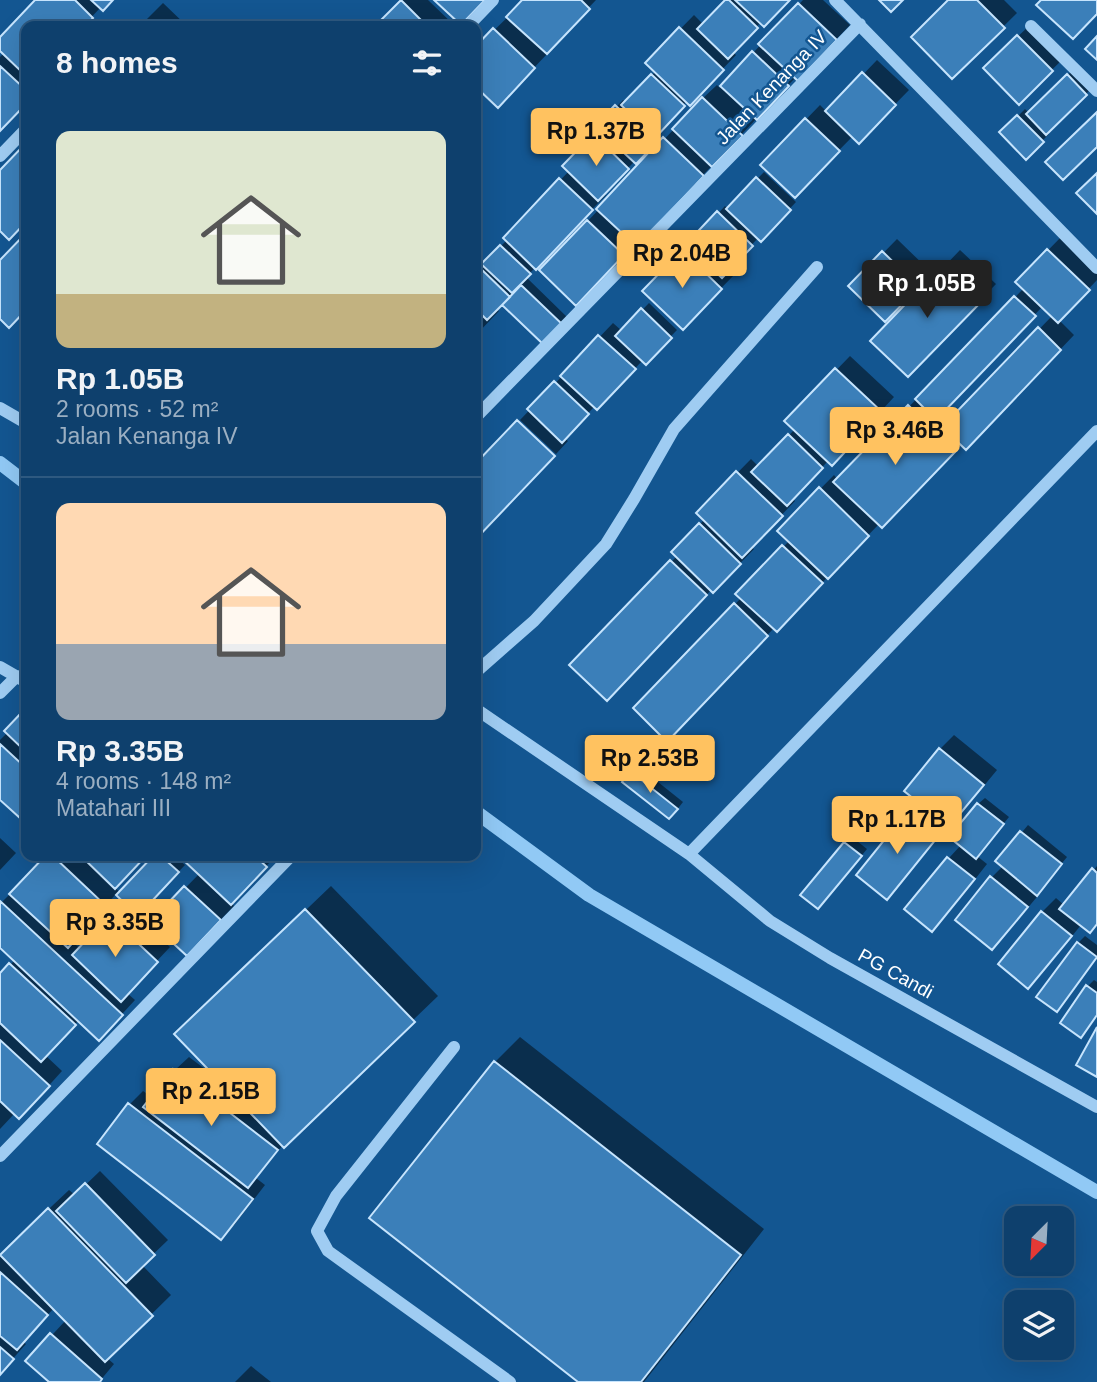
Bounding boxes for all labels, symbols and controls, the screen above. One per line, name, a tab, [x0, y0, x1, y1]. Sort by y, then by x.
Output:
street label: Jalan Kenanga IV	[712, 26, 831, 149]
icon: filters	[408, 44, 446, 82]
text: 8 homes	[56, 46, 178, 79]
pin: Rp 1.37B	[524, 108, 668, 168]
text: Rp 1.37B	[547, 118, 645, 144]
icon: home	[188, 177, 314, 303]
pin: Rp 2.04B	[610, 230, 754, 290]
text: Rp 2.04B	[633, 240, 731, 266]
pin: Rp 1.05B	[855, 260, 999, 320]
text: Rp 1.05B	[878, 270, 976, 296]
text: Rp 1.05B	[56, 362, 184, 395]
text: 2 rooms · 52 m²	[56, 396, 218, 422]
pin: Rp 3.46B	[823, 407, 967, 467]
text: Rp 3.46B	[846, 417, 944, 443]
text: Jalan Kenanga IV	[56, 423, 238, 449]
icon: home	[188, 549, 314, 675]
text: Rp 3.35B	[56, 734, 184, 767]
pin: Rp 2.53B	[578, 736, 722, 795]
text: Rp 2.53B	[601, 745, 699, 771]
text: 4 rooms · 148 m²	[56, 768, 231, 794]
text: Matahari III	[56, 795, 171, 821]
pin: Rp 1.17B	[825, 796, 969, 856]
text: Rp 1.17B	[848, 806, 946, 832]
pin: Rp 3.35B	[43, 900, 187, 959]
text: Rp 3.35B	[66, 909, 164, 935]
street label: PG Candi	[855, 944, 937, 1003]
pin: Rp 2.15B	[139, 1068, 283, 1128]
text: Rp 2.15B	[162, 1078, 260, 1104]
north arrow	[1004, 1206, 1074, 1276]
map controls	[1004, 1206, 1074, 1360]
button: layers	[1004, 1290, 1074, 1360]

